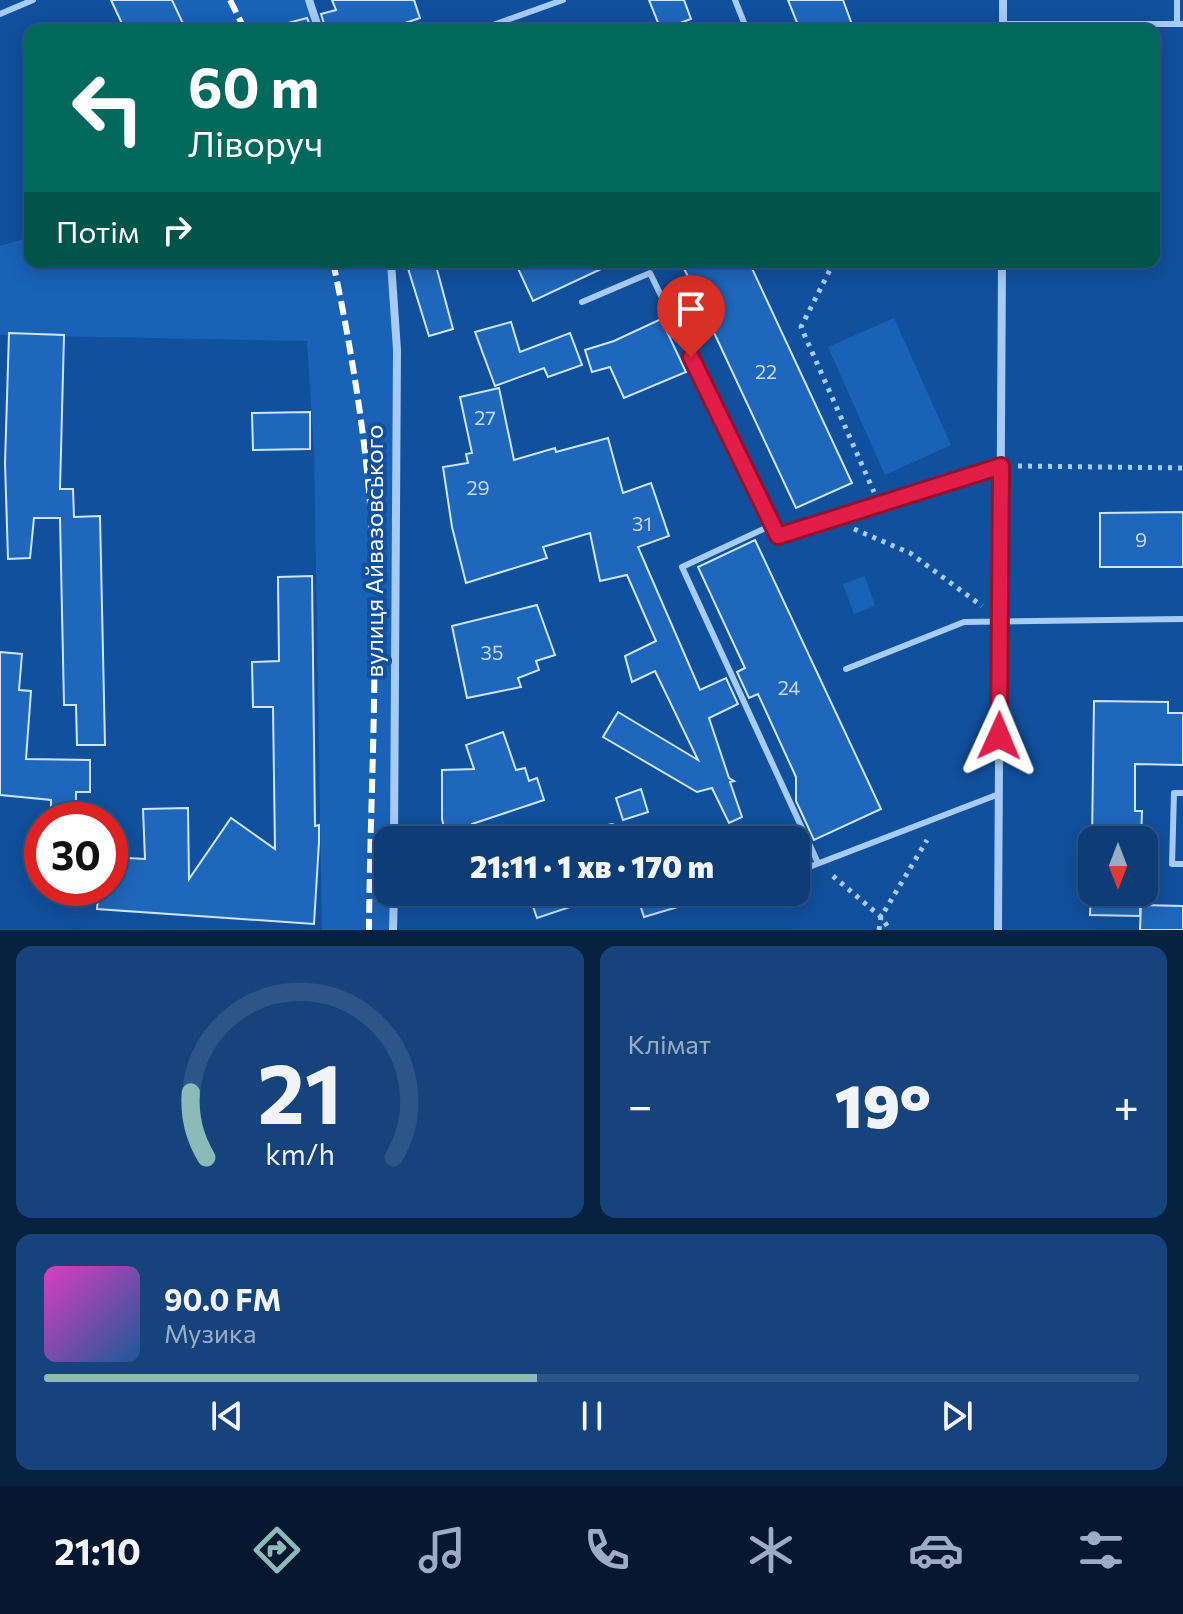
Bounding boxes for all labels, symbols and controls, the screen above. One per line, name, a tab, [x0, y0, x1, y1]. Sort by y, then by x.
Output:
text: 60 m	[188, 51, 319, 120]
icon: left	[56, 56, 160, 160]
text: Ліворуч	[188, 120, 323, 164]
icon: right	[155, 208, 199, 252]
text: Потім	[56, 212, 139, 249]
pin	[657, 275, 725, 357]
icon: arrive	[669, 287, 713, 331]
house number: 22	[755, 359, 777, 383]
house number: 27	[474, 405, 496, 429]
street label: вулиця Айвазовського	[359, 425, 388, 677]
house number: 29	[466, 475, 490, 499]
house number: 31	[632, 511, 652, 535]
house number: 9	[1135, 527, 1147, 551]
house number: 35	[481, 640, 503, 664]
house number: 24	[778, 675, 800, 699]
position arrow	[957, 694, 1041, 778]
speed limit sign: 30	[24, 802, 128, 906]
north arrow	[1078, 826, 1158, 906]
map controls	[1078, 826, 1158, 906]
text: 21:11 · 1 хв · 170 m	[470, 847, 714, 884]
text: Клімат	[628, 1028, 711, 1059]
text: 21	[257, 1039, 342, 1141]
text: 19°	[835, 1067, 931, 1140]
text: −	[628, 1077, 653, 1131]
text: +	[1113, 1077, 1139, 1131]
text: km/h	[265, 1136, 335, 1171]
text: 90.0 FM	[164, 1280, 281, 1317]
text: Музика	[164, 1317, 256, 1348]
icon: previous	[205, 1394, 249, 1438]
icon: pause	[570, 1394, 614, 1438]
icon: next	[935, 1394, 979, 1438]
icon: directions	[249, 1522, 305, 1578]
icon: music	[414, 1522, 470, 1578]
icon: phone	[579, 1522, 635, 1578]
icon: climate	[743, 1522, 799, 1578]
icon: car	[908, 1522, 964, 1578]
icon: filters	[1073, 1522, 1129, 1578]
text: 21:10	[54, 1528, 141, 1572]

